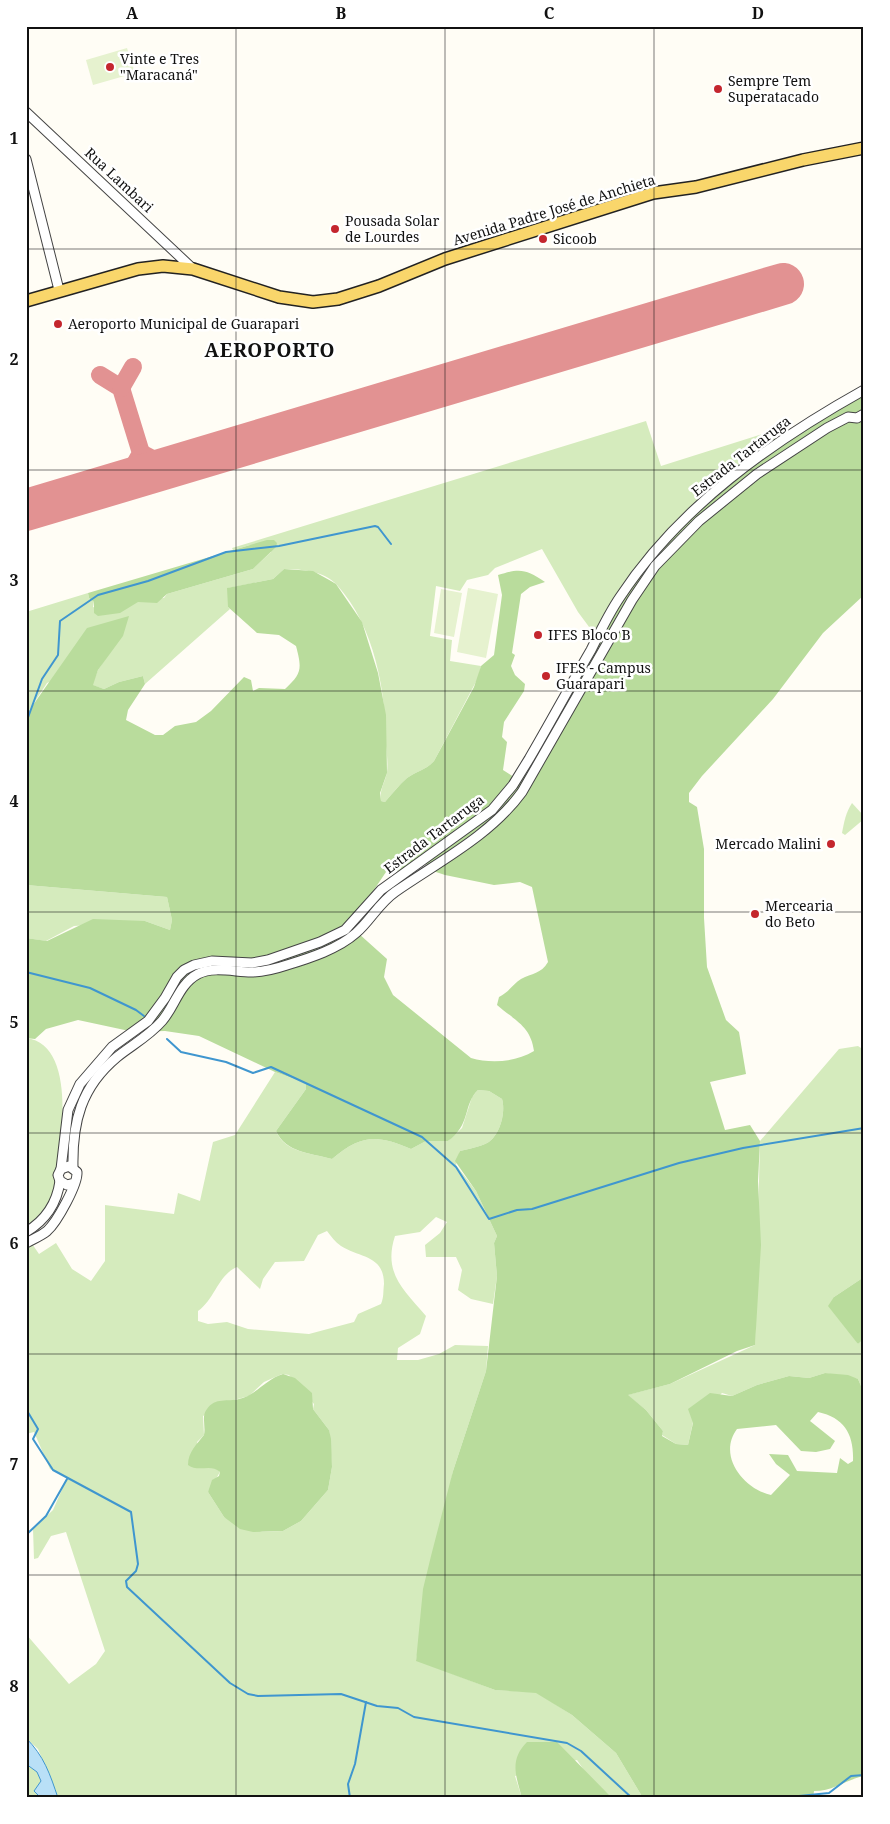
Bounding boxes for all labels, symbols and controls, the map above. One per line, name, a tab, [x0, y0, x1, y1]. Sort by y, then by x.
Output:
text: A	[126, 2, 139, 24]
text: B	[336, 2, 347, 24]
text: C	[544, 2, 555, 24]
text: D	[752, 2, 764, 24]
place label: Vinte e Tres "Maracaná"	[120, 49, 199, 84]
marker: Vinte e Tres "Maracaná"	[104, 61, 116, 73]
place label: Sempre Tem Superatacado	[728, 71, 819, 106]
marker: Sempre Tem Superatacado	[712, 83, 724, 95]
text: 1	[9, 127, 19, 149]
street label: Rua Lambari	[81, 143, 158, 217]
street label: Avenida Padre José de Anchieta	[450, 170, 657, 249]
place label: Pousada Solar de Lourdes	[345, 211, 440, 246]
marker: Pousada Solar de Lourdes	[329, 223, 341, 235]
place label: Sicoob	[553, 229, 597, 248]
marker: Sicoob	[537, 233, 549, 245]
place label: Aeroporto Municipal de Guarapari	[68, 314, 300, 333]
marker: Aeroporto Municipal de Guarapari	[52, 318, 64, 330]
district label: AEROPORTO	[204, 337, 336, 363]
text: 2	[9, 348, 19, 370]
street label: Estrada Tartaruga	[687, 411, 794, 500]
text: 3	[9, 569, 19, 591]
place label: IFES Bloco B	[548, 625, 631, 644]
marker: IFES Bloco B	[532, 629, 544, 641]
place label: IFES - Campus Guarapari	[556, 658, 651, 693]
marker: IFES - Campus Guarapari	[540, 670, 552, 682]
text: 4	[9, 790, 19, 812]
street label: Estrada Tartaruga	[380, 790, 488, 877]
place label: Mercado Malini	[715, 834, 822, 853]
marker: Mercado Malini	[825, 838, 837, 850]
place label: Mercearia do Beto	[765, 896, 834, 931]
marker: Mercearia do Beto	[749, 908, 761, 920]
text: 5	[9, 1011, 19, 1033]
text: 6	[9, 1232, 19, 1254]
text: 7	[9, 1453, 19, 1475]
text: 8	[9, 1675, 19, 1697]

